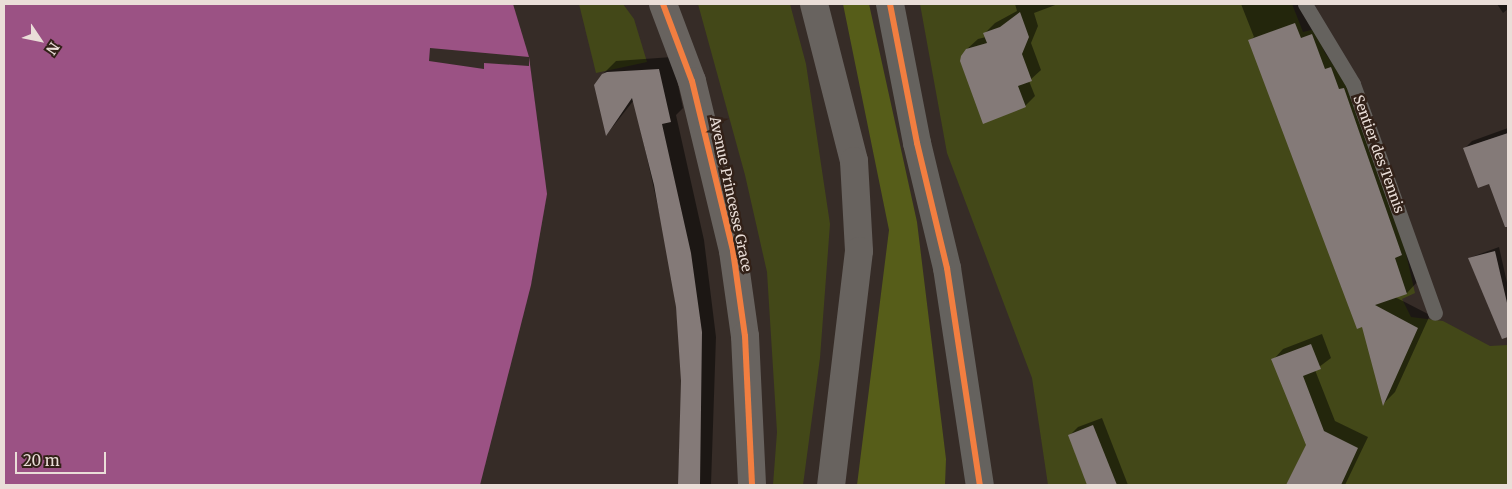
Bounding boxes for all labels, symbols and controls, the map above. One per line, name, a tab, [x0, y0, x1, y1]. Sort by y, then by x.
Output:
north arrow	[15, 15, 65, 65]
text: N	[42, 39, 63, 58]
street label: Sentier des Tennis	[1350, 93, 1408, 215]
street label: Avenue Princesse Grace	[706, 115, 756, 273]
scale bar	[18, 442, 109, 474]
text: 20 m	[23, 451, 60, 470]

